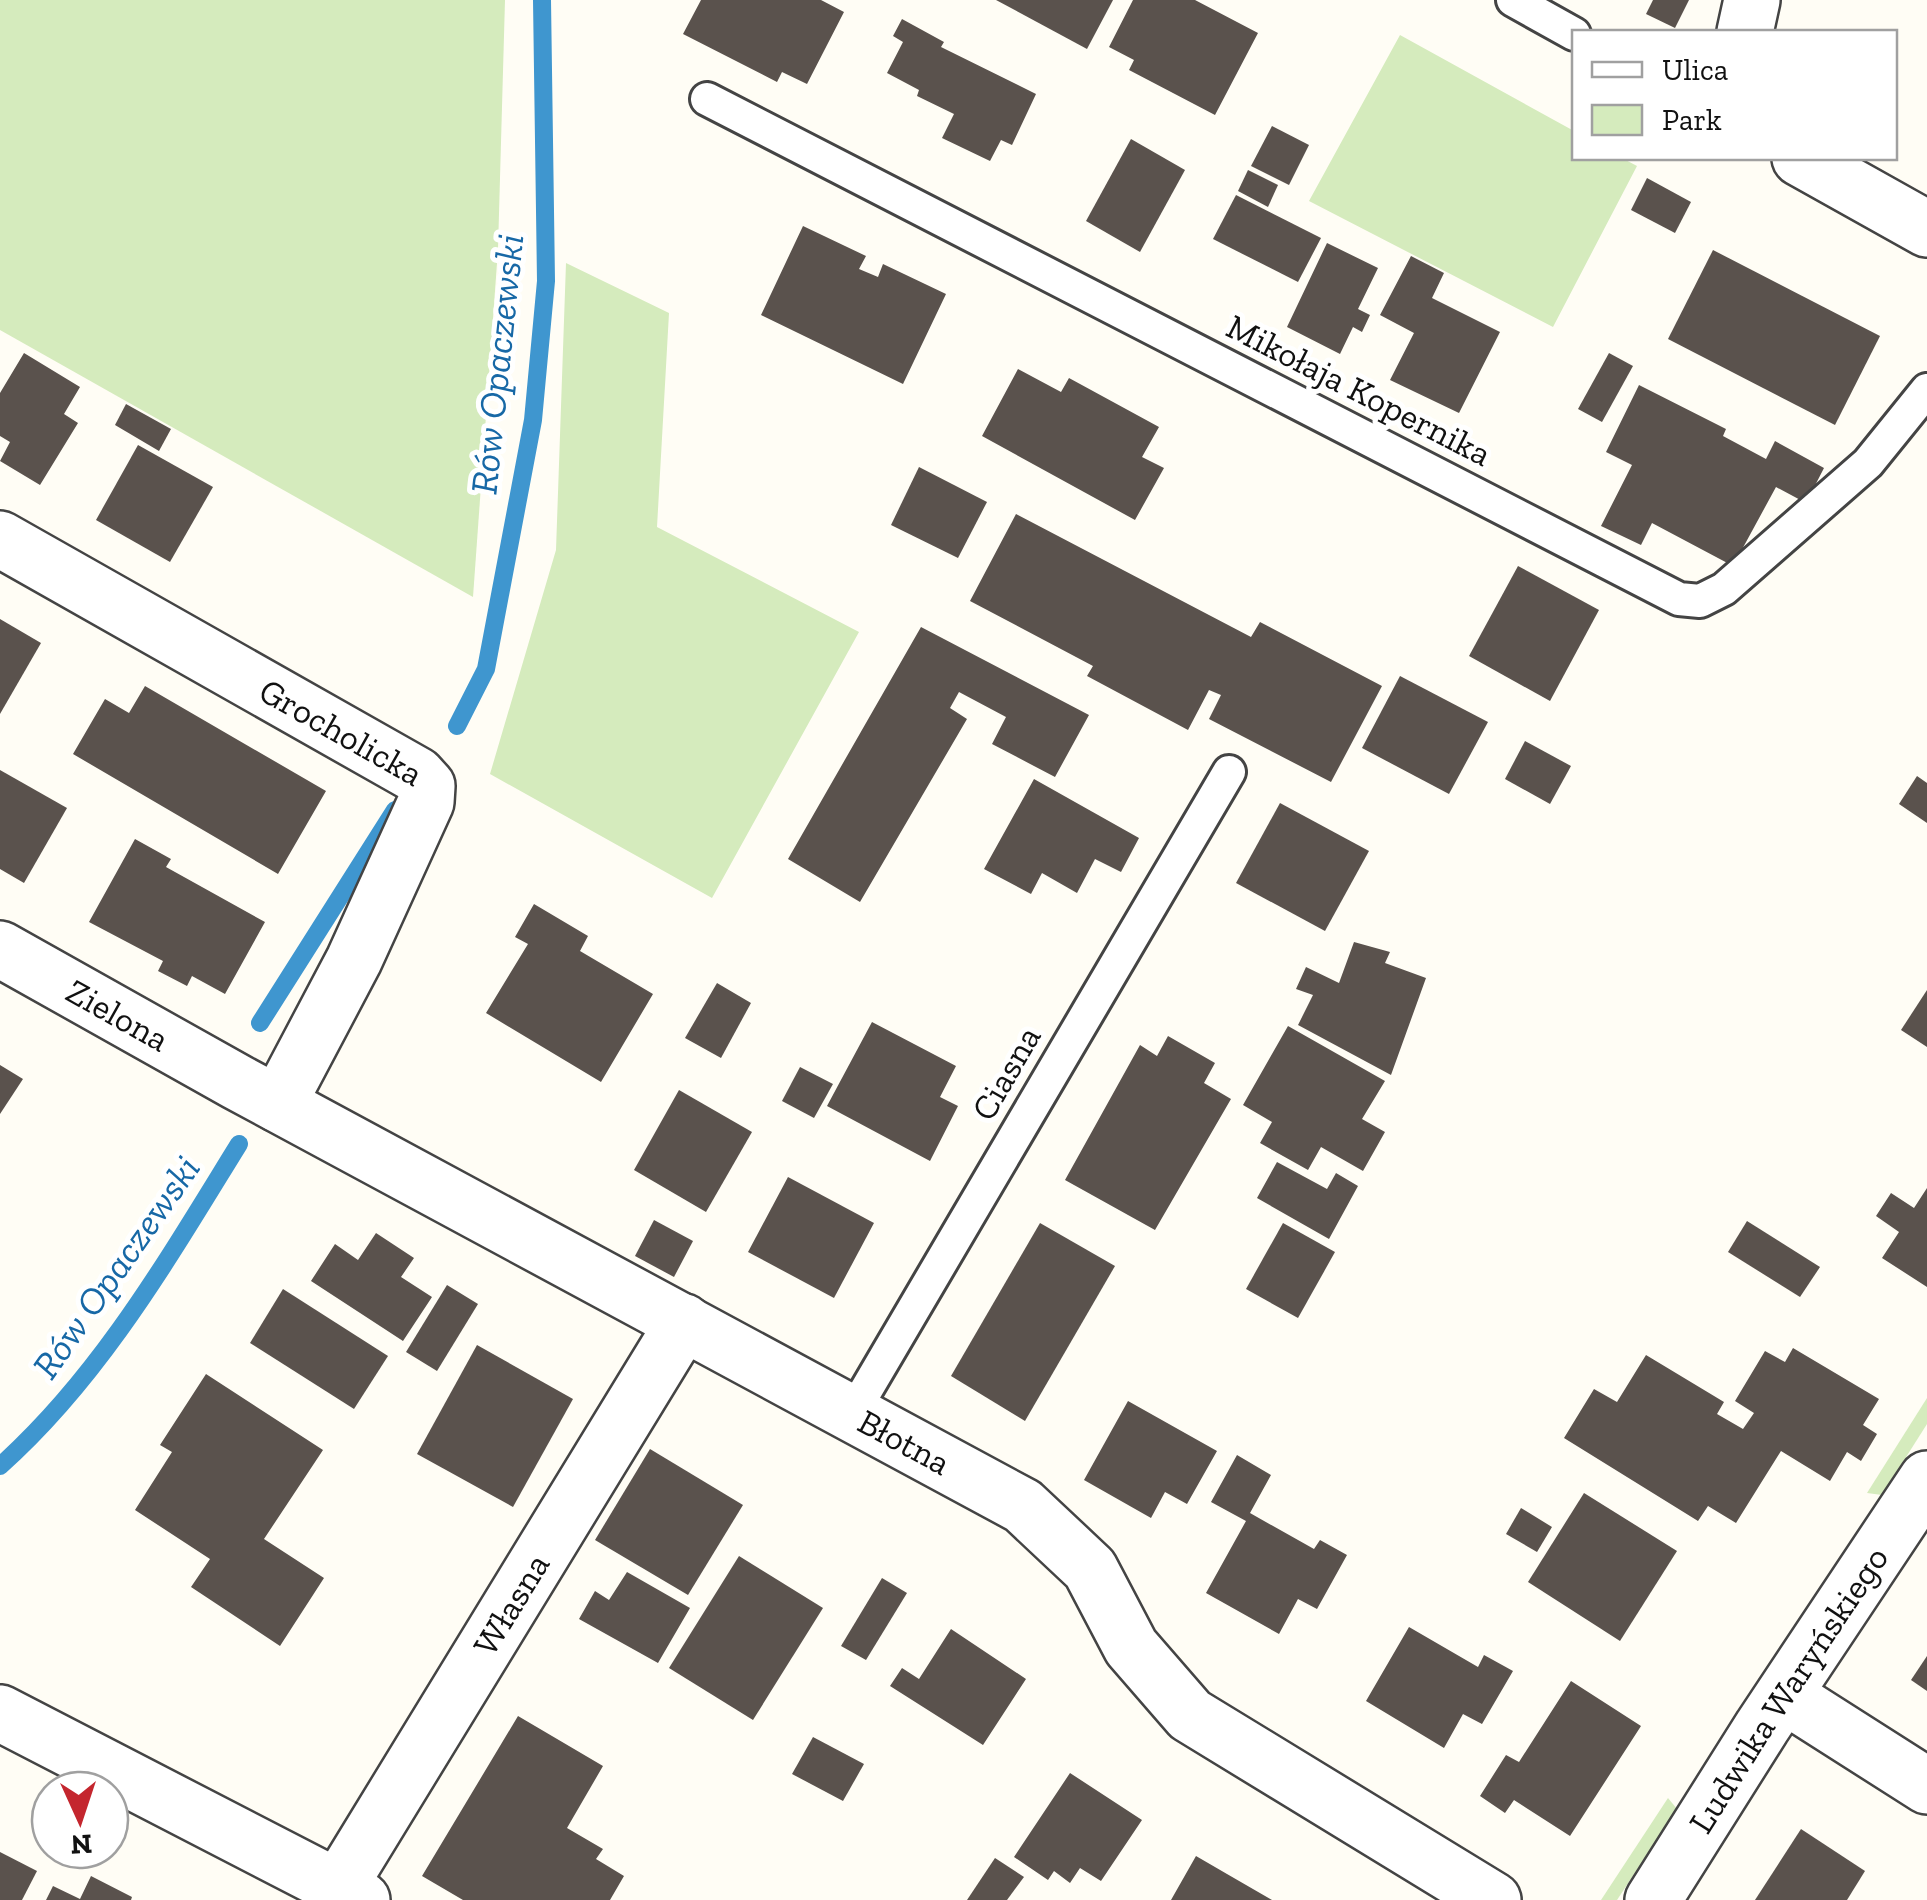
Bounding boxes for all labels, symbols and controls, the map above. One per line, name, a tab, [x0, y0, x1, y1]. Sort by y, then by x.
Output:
legend	[1572, 30, 1897, 160]
text: Ulica	[1662, 52, 1728, 88]
text: Park	[1662, 102, 1722, 138]
water label: Rów Opaczewski	[460, 232, 534, 496]
street label: Mikołaja Kopernika	[1220, 305, 1498, 475]
street label: Grocholicka	[252, 669, 430, 795]
street label: Zielona	[59, 970, 176, 1061]
street label: Ciasna	[962, 1018, 1050, 1127]
water label: Rów Opaczewski	[22, 1147, 210, 1387]
street label: Błotna	[851, 1400, 958, 1484]
street label: Ludwika Waryńskiego	[1680, 1539, 1897, 1841]
street label: Własna	[464, 1546, 558, 1663]
north arrow	[30, 1770, 130, 1870]
text: N	[70, 1827, 93, 1862]

